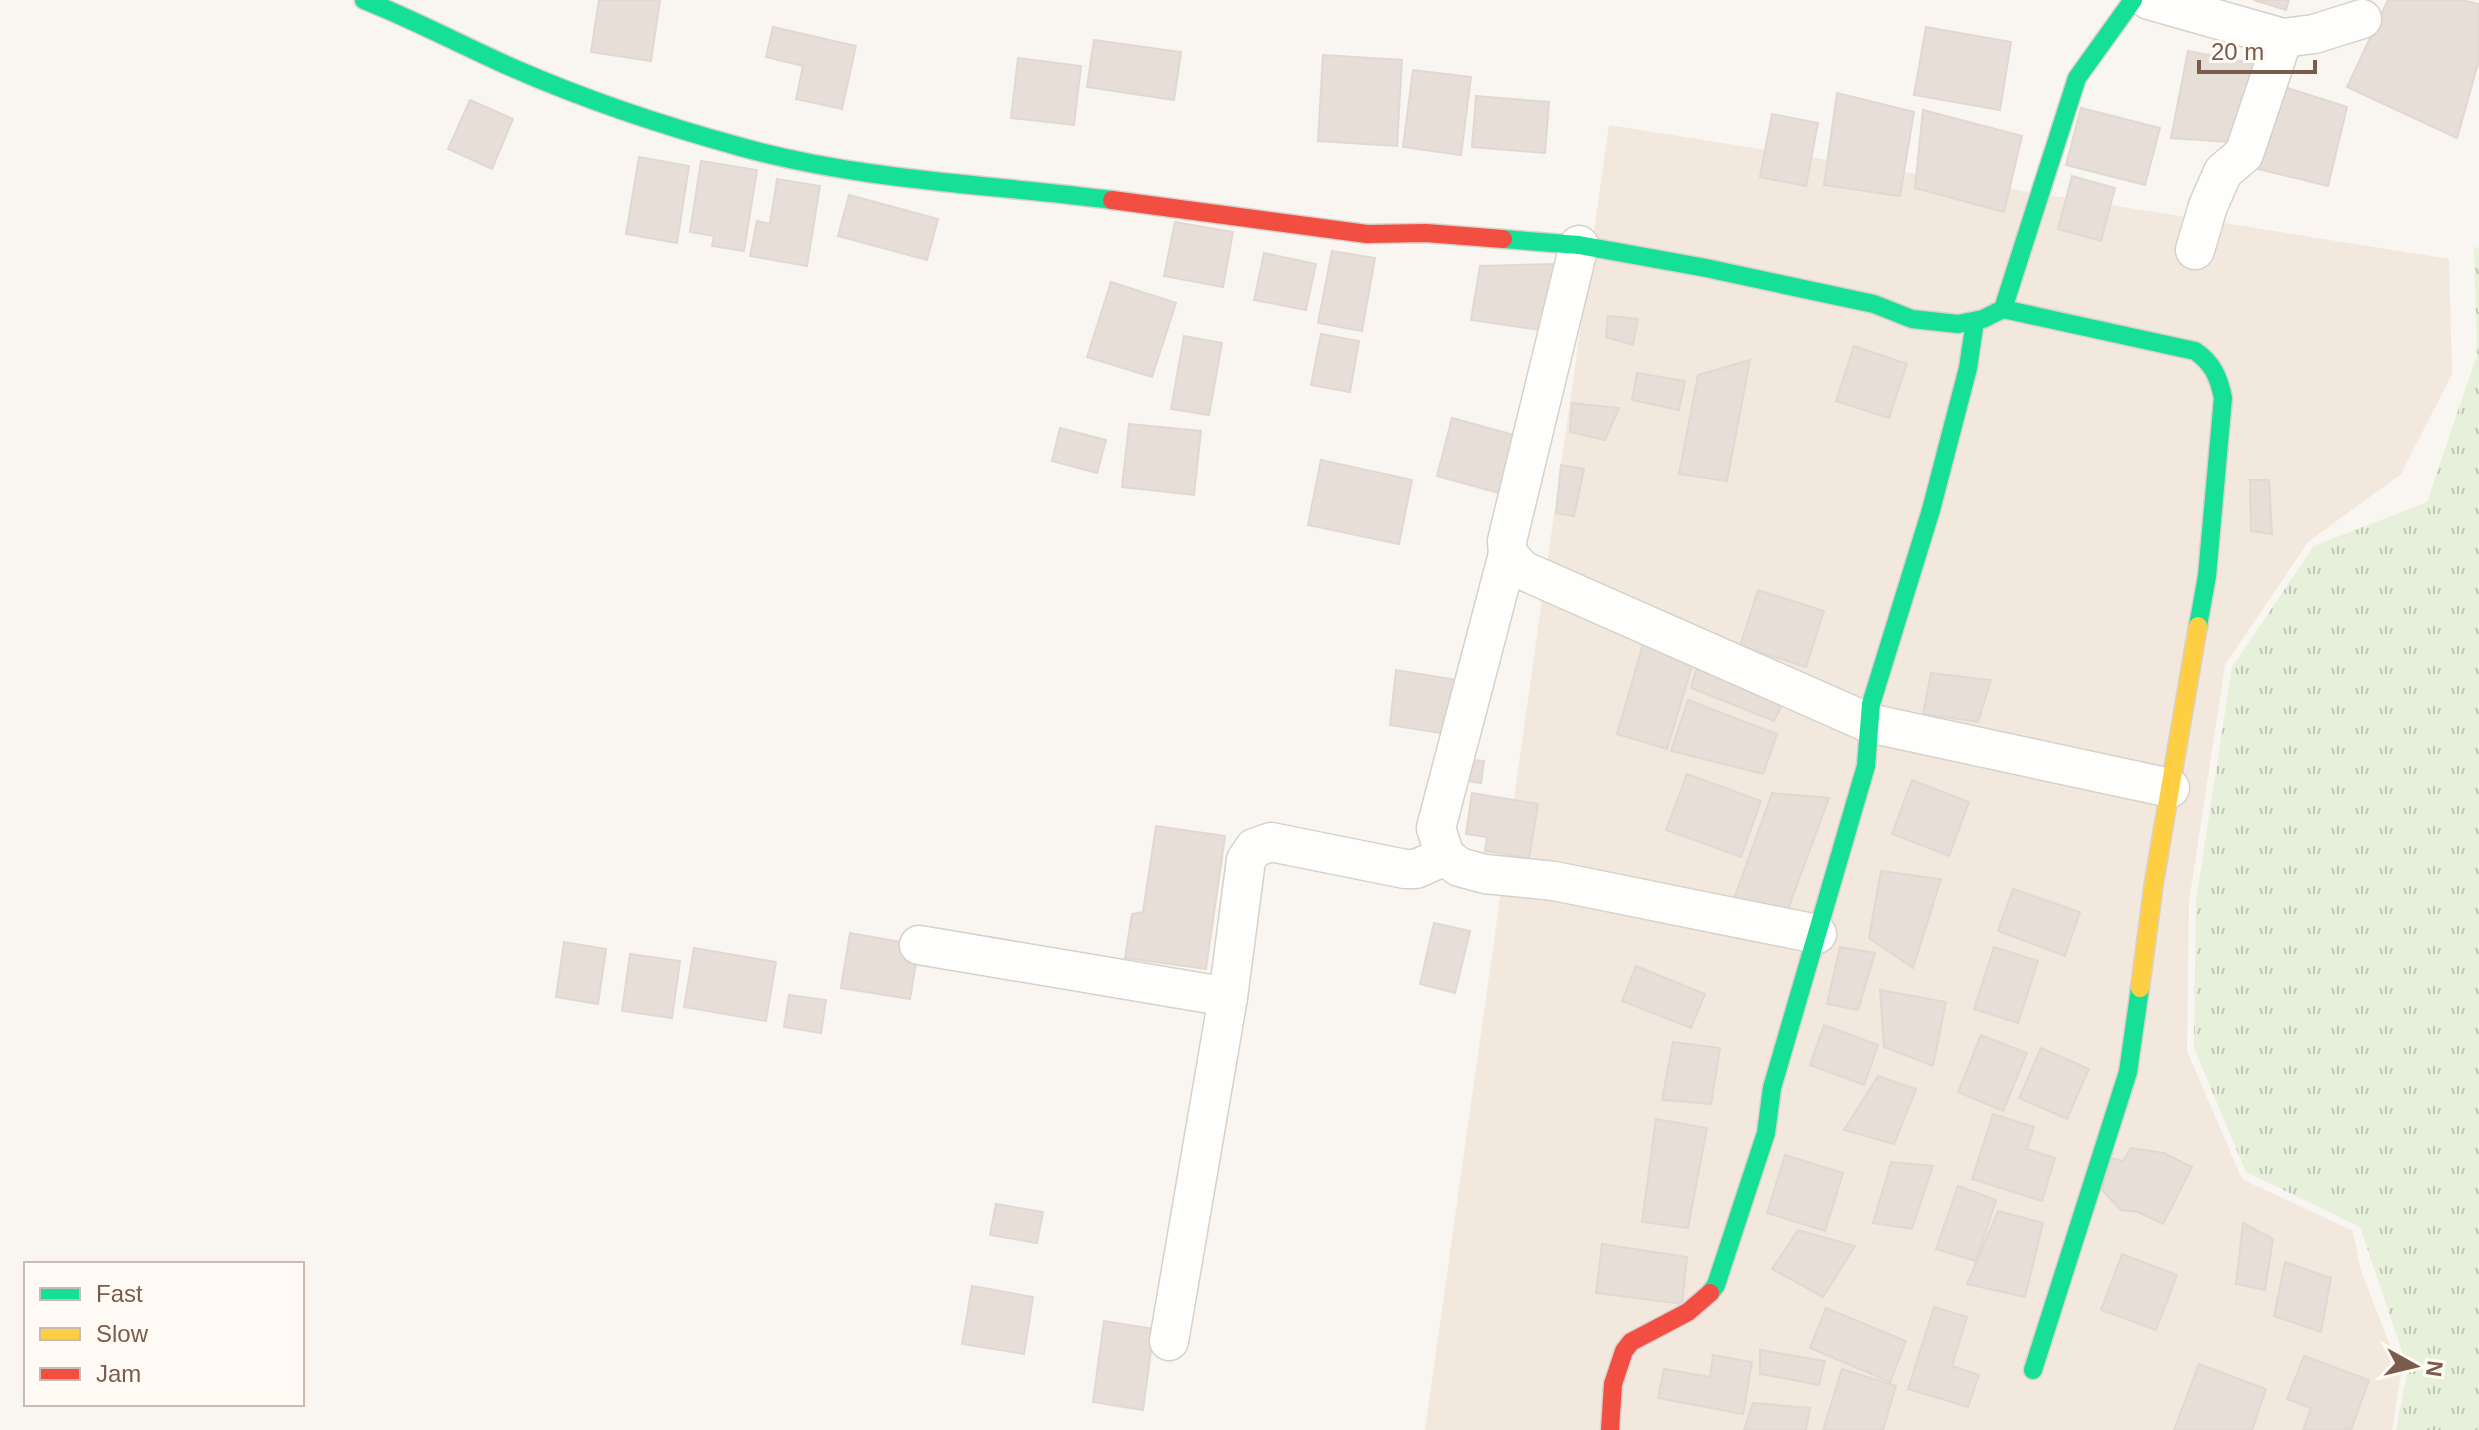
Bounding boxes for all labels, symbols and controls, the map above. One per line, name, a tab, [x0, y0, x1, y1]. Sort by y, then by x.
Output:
scale bar	[2199, 24, 2315, 74]
text: 20 m	[2211, 38, 2264, 65]
legend	[24, 1262, 304, 1406]
text: Fast	[96, 1280, 143, 1307]
text: Slow	[96, 1320, 149, 1347]
north arrow	[2375, 1326, 2455, 1406]
text: N	[2421, 1359, 2448, 1378]
text: Jam	[96, 1360, 141, 1387]

